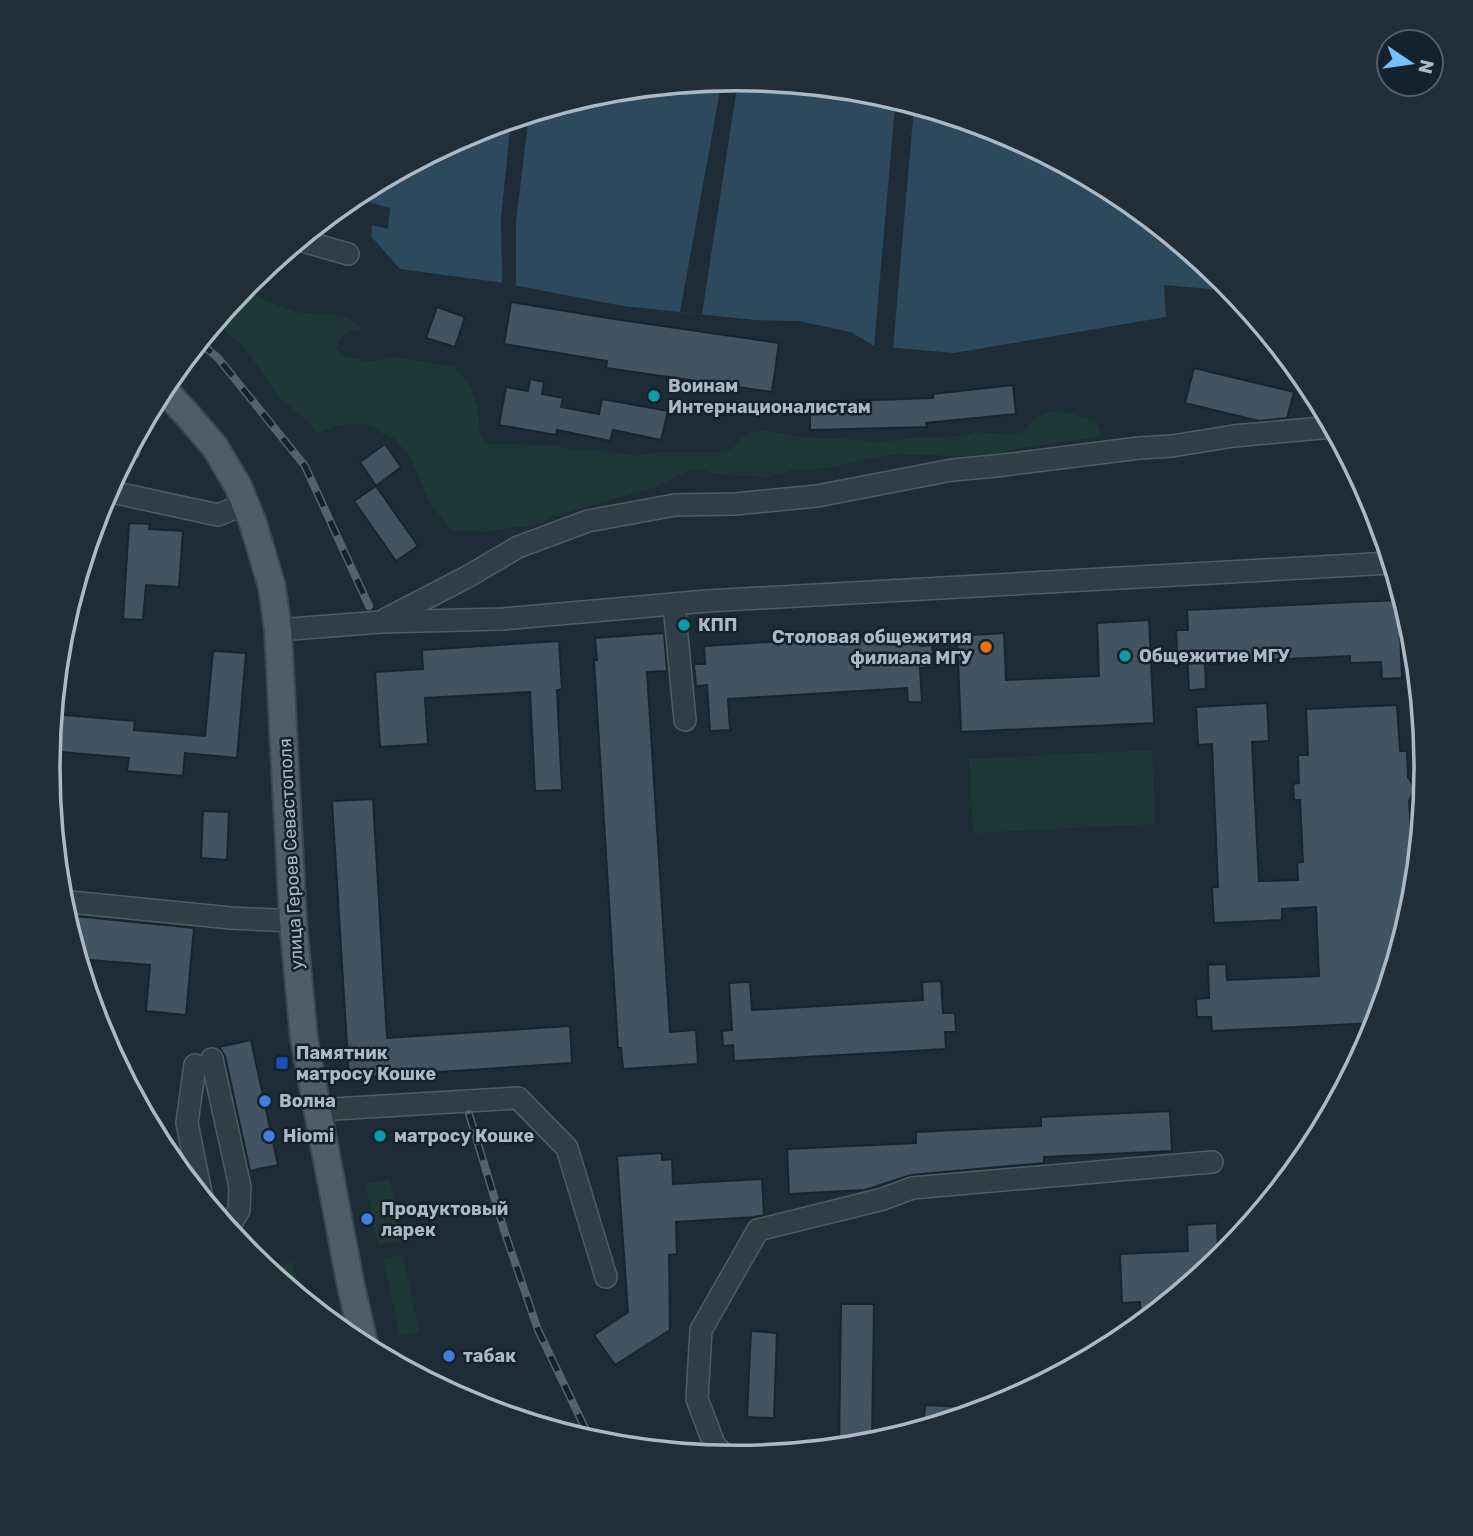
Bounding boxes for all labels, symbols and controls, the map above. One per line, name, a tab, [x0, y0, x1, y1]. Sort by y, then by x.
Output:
north arrow	[1375, 28, 1445, 98]
text: N	[1413, 57, 1439, 76]
place label: Воинам Интернационалистам	[668, 375, 871, 418]
marker: Воинам Интернационалистам	[646, 388, 662, 404]
place label: КПП	[698, 614, 737, 636]
marker: КПП	[676, 617, 692, 633]
place label: Столовая общежития филиала МГУ	[772, 626, 972, 669]
marker: Столовая общежития филиала МГУ	[978, 639, 994, 655]
place label: Общежитие МГУ	[1139, 645, 1290, 667]
marker: Общежитие МГУ	[1117, 648, 1133, 664]
street label: улица Героев Севастополя	[274, 738, 308, 970]
place label: Памятник матросу Кошке	[296, 1042, 437, 1085]
marker: Памятник матросу Кошке	[274, 1055, 290, 1071]
place label: Волна	[279, 1090, 336, 1112]
marker: Волна	[257, 1093, 273, 1109]
place label: Hiomi	[283, 1125, 334, 1147]
place label: матросу Кошке	[394, 1125, 535, 1147]
marker: Hiomi	[261, 1128, 277, 1144]
marker: матросу Кошке	[372, 1128, 388, 1144]
place label: Продуктовый ларек	[381, 1198, 508, 1241]
marker: Продуктовый ларек	[359, 1211, 375, 1227]
place label: табак	[463, 1345, 516, 1367]
marker: табак	[441, 1348, 457, 1364]

